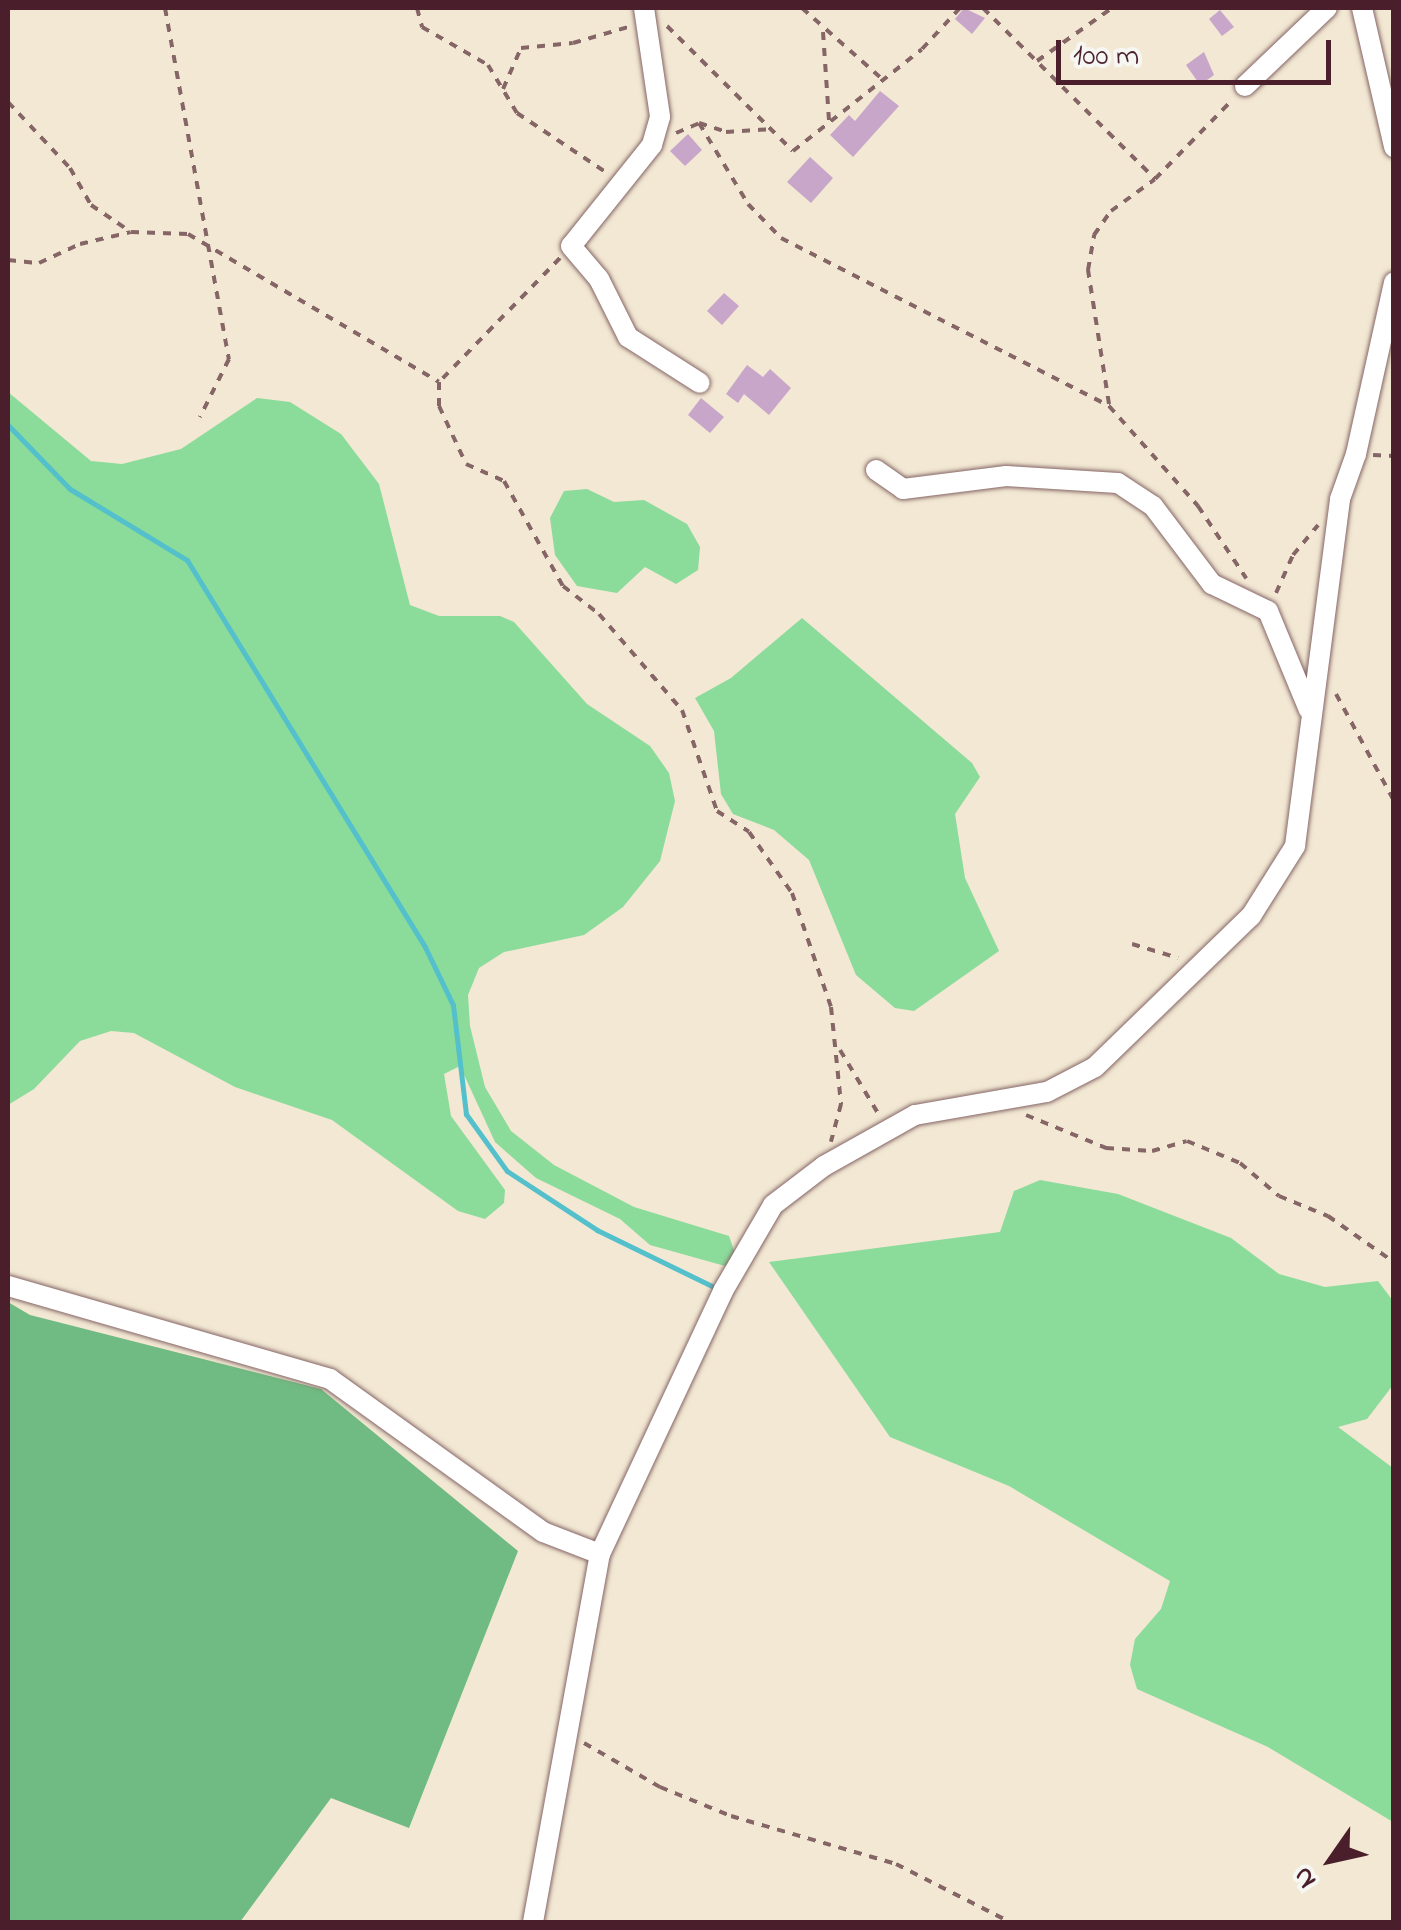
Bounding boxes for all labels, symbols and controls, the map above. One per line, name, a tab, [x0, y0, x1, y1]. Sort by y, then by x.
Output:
scale bar	[1061, 20, 1336, 82]
text: 100 m	[1073, 35, 1139, 79]
north arrow	[1281, 1810, 1381, 1910]
text: N	[1283, 1858, 1328, 1896]

